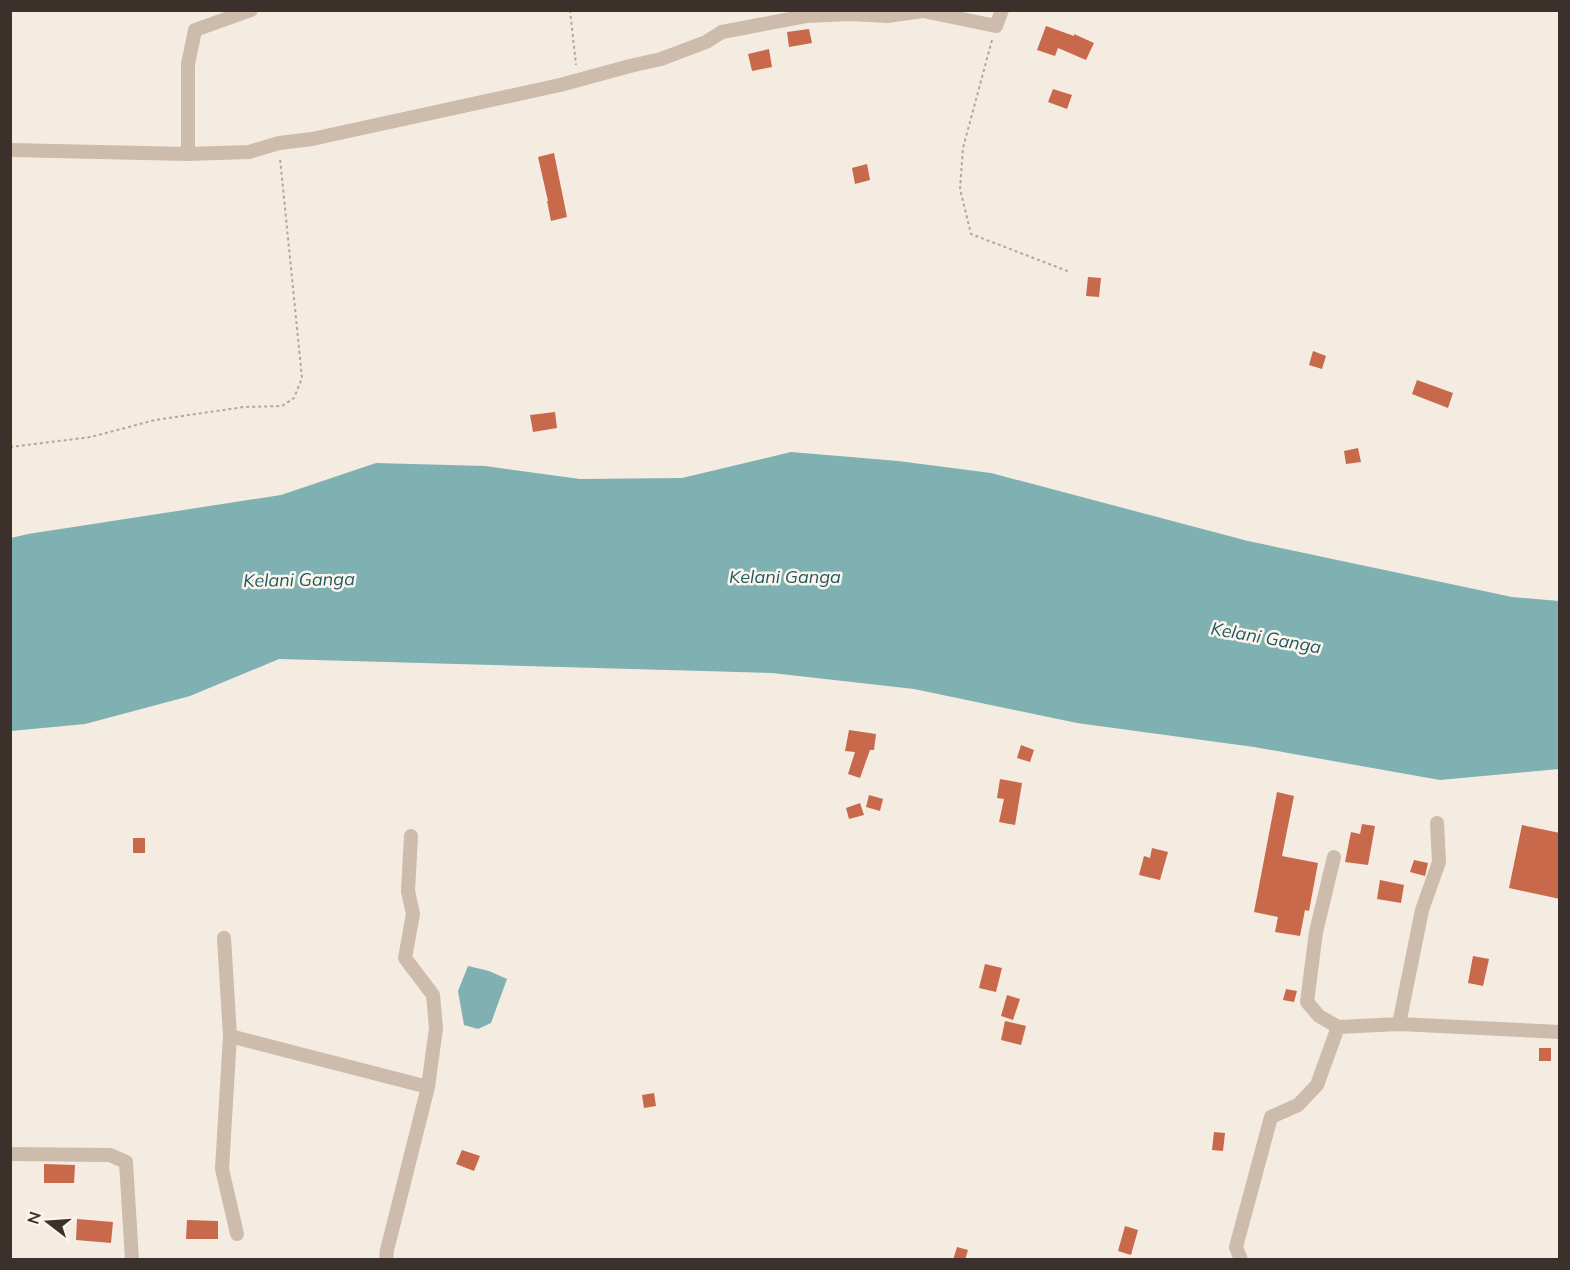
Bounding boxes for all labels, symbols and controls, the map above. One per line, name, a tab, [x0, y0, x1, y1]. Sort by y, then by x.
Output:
water label: Kelani Ganga	[729, 565, 841, 588]
water label: Kelani Ganga	[243, 567, 355, 592]
water label: Kelani Ganga	[1209, 616, 1323, 659]
north arrow	[18, 1192, 78, 1252]
text: N	[22, 1209, 45, 1226]

